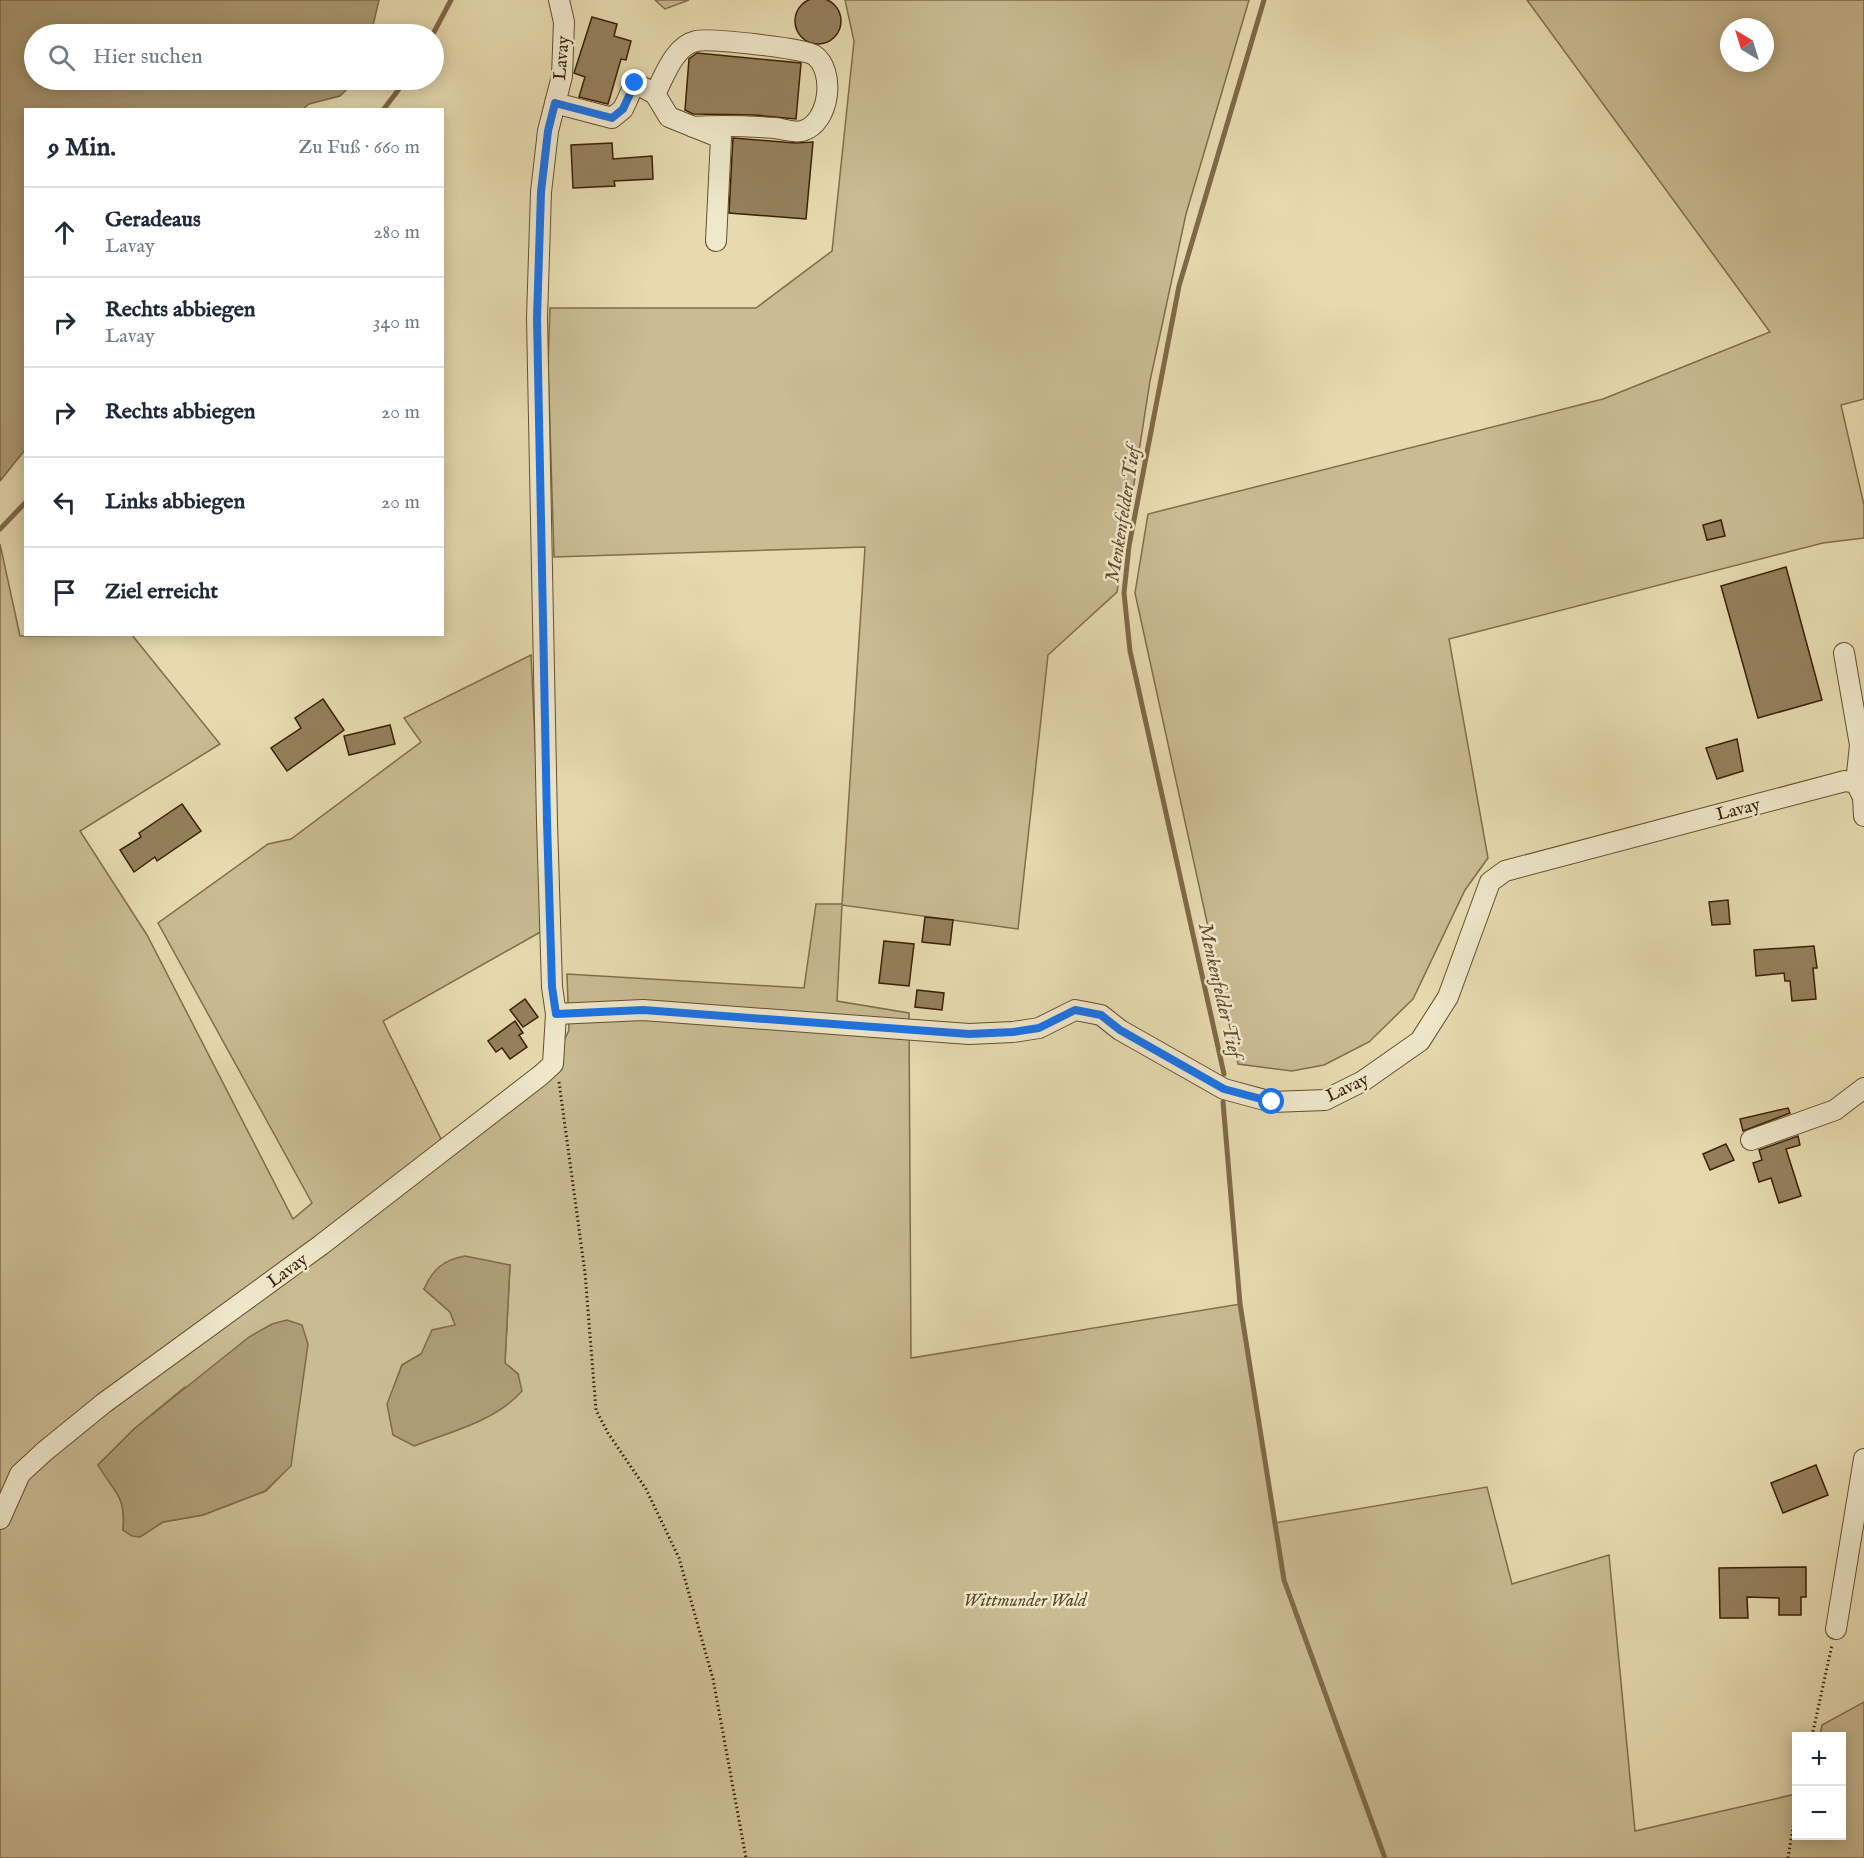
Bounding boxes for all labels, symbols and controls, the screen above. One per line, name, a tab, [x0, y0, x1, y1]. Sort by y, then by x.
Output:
north arrow	[1720, 18, 1774, 72]
search box	[24, 24, 444, 90]
street label: Lavay	[549, 35, 576, 81]
icon: search	[45, 41, 78, 74]
text: Hier suchen	[93, 43, 203, 71]
route end	[621, 69, 647, 95]
text: 9 Min.	[48, 131, 116, 164]
text: Zu Fuß · 660 m	[298, 135, 420, 160]
text: Geradeaus	[105, 206, 201, 234]
icon: ahead	[48, 216, 81, 249]
text: 280 m	[373, 220, 420, 245]
text: Lavay	[105, 234, 155, 259]
text: Rechts abbiegen	[105, 296, 255, 324]
icon: right	[48, 306, 81, 339]
text: 340 m	[373, 310, 420, 335]
text: Lavay	[105, 324, 155, 349]
icon: right	[48, 396, 81, 429]
text: Rechts abbiegen	[105, 398, 255, 426]
text: 20 m	[381, 400, 420, 425]
water label: Menkenfelder Tief	[1100, 439, 1147, 584]
icon: left	[48, 486, 81, 519]
text: Links abbiegen	[105, 488, 245, 516]
text: 20 m	[381, 490, 420, 515]
icon: arrive	[48, 576, 81, 609]
text: Ziel erreicht	[105, 578, 218, 606]
street label: Lavay	[1714, 794, 1763, 827]
water label: Menkenfelder Tief	[1192, 920, 1248, 1065]
street label: Lavay	[1322, 1068, 1373, 1108]
route start	[1258, 1088, 1284, 1114]
street label: Lavay	[263, 1249, 313, 1294]
park label: Wittmunder Wald	[963, 1590, 1088, 1613]
map controls	[1792, 1732, 1846, 1840]
button: +	[1792, 1732, 1846, 1786]
button: −	[1792, 1786, 1846, 1840]

